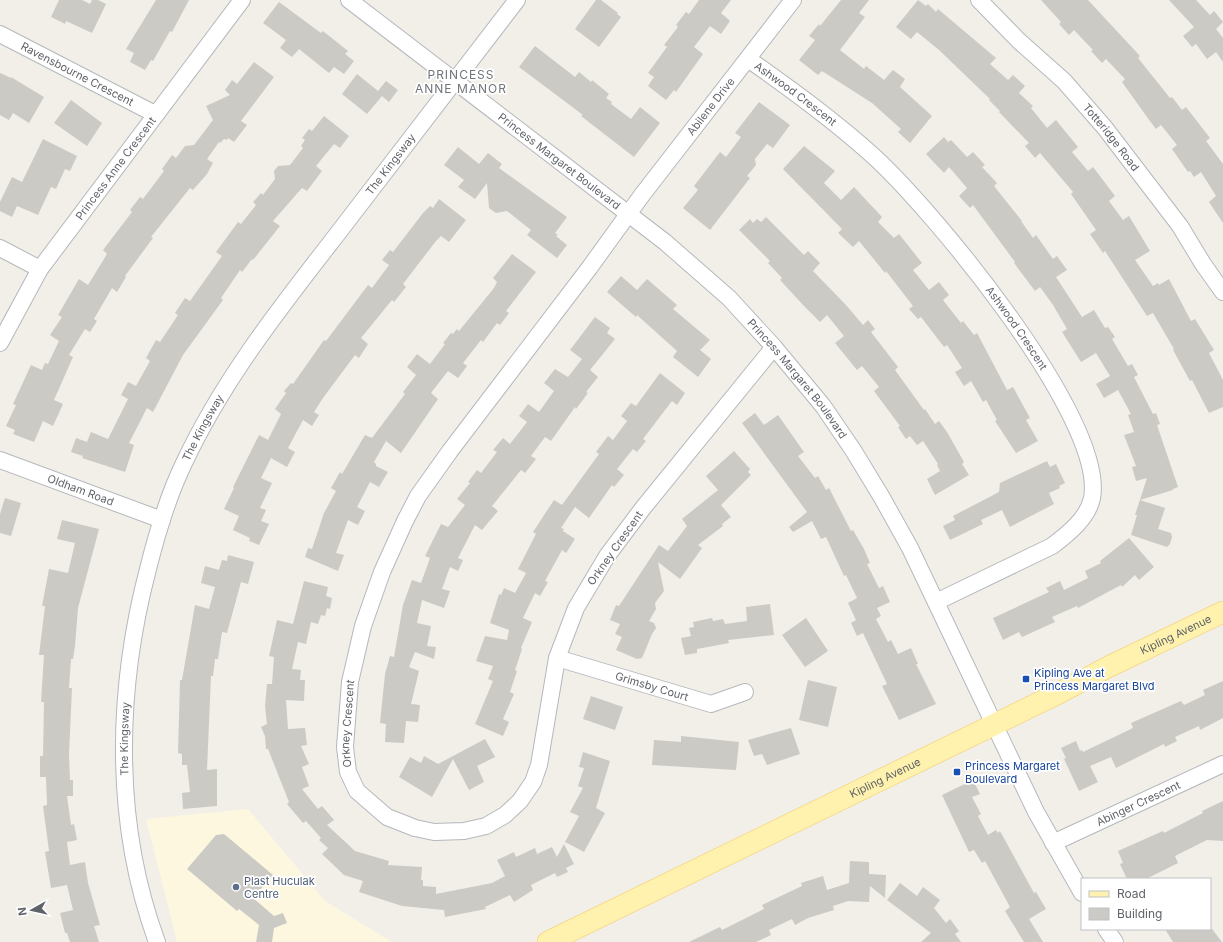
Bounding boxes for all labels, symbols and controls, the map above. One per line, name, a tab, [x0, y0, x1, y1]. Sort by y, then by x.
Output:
street label: Ravensbourne Crescent	[19, 39, 136, 109]
street label: Ashwood Crescent	[752, 59, 840, 129]
district label: PRINCESS ANNE MANOR	[415, 67, 507, 96]
street label: Abilene Drive	[684, 75, 737, 138]
street label: Totteridge Road	[1080, 101, 1142, 174]
street label: Princess Margaret Boulevard	[495, 110, 623, 212]
street label: Princess Anne Crescent	[72, 114, 159, 223]
street label: The Kingsway	[363, 131, 418, 198]
street label: Ashwood Crescent	[983, 283, 1051, 373]
street label: Princess Margaret Boulevard	[745, 316, 850, 441]
street label: The Kingsway	[179, 392, 227, 463]
street label: Oldham Road	[45, 471, 116, 509]
street label: Orkney Crescent	[584, 508, 646, 588]
street label: Kipling Avenue	[1138, 612, 1214, 658]
place label: Kipling Ave at Princess Margaret Blvd	[1034, 666, 1155, 693]
street label: Grimsby Court	[614, 669, 690, 704]
marker: Kipling Ave at Princess Margaret Blvd	[1021, 674, 1031, 684]
street label: Orkney Crescent	[338, 678, 357, 768]
street label: The Kingsway	[117, 702, 133, 776]
street label: Kipling Avenue	[847, 755, 923, 801]
place label: Princess Margaret Boulevard	[965, 759, 1060, 786]
marker: Princess Margaret Boulevard	[952, 767, 962, 777]
street label: Abinger Crescent	[1094, 778, 1183, 829]
place label: Plast Huculak Centre	[244, 874, 315, 901]
legend	[1081, 878, 1211, 930]
marker: Plast Huculak Centre	[231, 882, 241, 892]
text: Road	[1117, 886, 1146, 901]
north arrow	[12, 890, 52, 930]
text: N	[15, 906, 30, 917]
text: Building	[1117, 906, 1162, 921]

